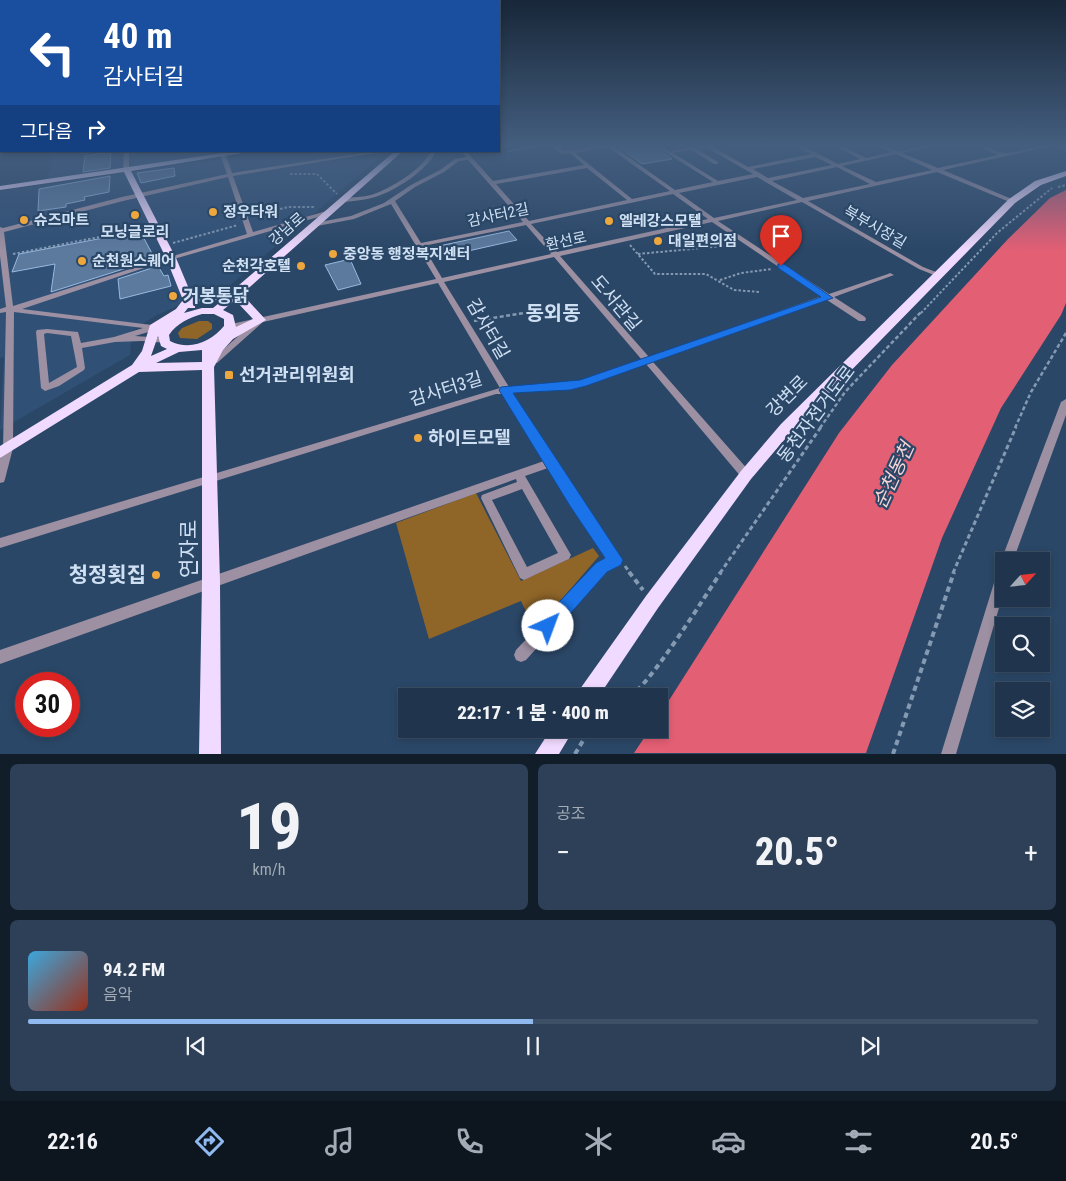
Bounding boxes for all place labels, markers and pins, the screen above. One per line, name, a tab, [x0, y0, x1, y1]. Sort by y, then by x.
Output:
place label: 정우타워	[223, 203, 278, 221]
marker: 정우타워	[207, 206, 219, 218]
marker: 모닝글로리	[129, 209, 141, 221]
place label: 슈즈마트	[34, 211, 89, 229]
place label: 엘레강스모텔	[619, 212, 702, 230]
marker: 슈즈마트	[18, 214, 30, 226]
marker: 엘레강스모텔	[603, 215, 615, 227]
pin	[760, 215, 802, 266]
place label: 모닝글로리	[100, 223, 170, 241]
place label: 대일편의점	[668, 232, 737, 250]
marker: 대일편의점	[652, 235, 664, 247]
place label: 중앙동 행정복지센터	[343, 245, 471, 263]
marker: 중앙동 행정복지센터	[327, 248, 339, 260]
place label: 순천원스퀘어	[92, 252, 175, 270]
marker: 순천원스퀘어	[76, 255, 88, 267]
place label: 순천각호텔	[222, 257, 291, 275]
marker: 순천각호텔	[295, 260, 307, 272]
place label: 거봉통닭	[183, 285, 249, 306]
marker: 거봉통닭	[167, 290, 179, 302]
place label: 선거관리위원회	[239, 364, 355, 385]
marker: 선거관리위원회	[223, 369, 235, 381]
place label: 하이트모텔	[428, 427, 511, 448]
marker: 하이트모텔	[412, 432, 424, 444]
place label: 청정횟집	[69, 563, 146, 587]
marker: 청정횟집	[150, 569, 162, 581]

